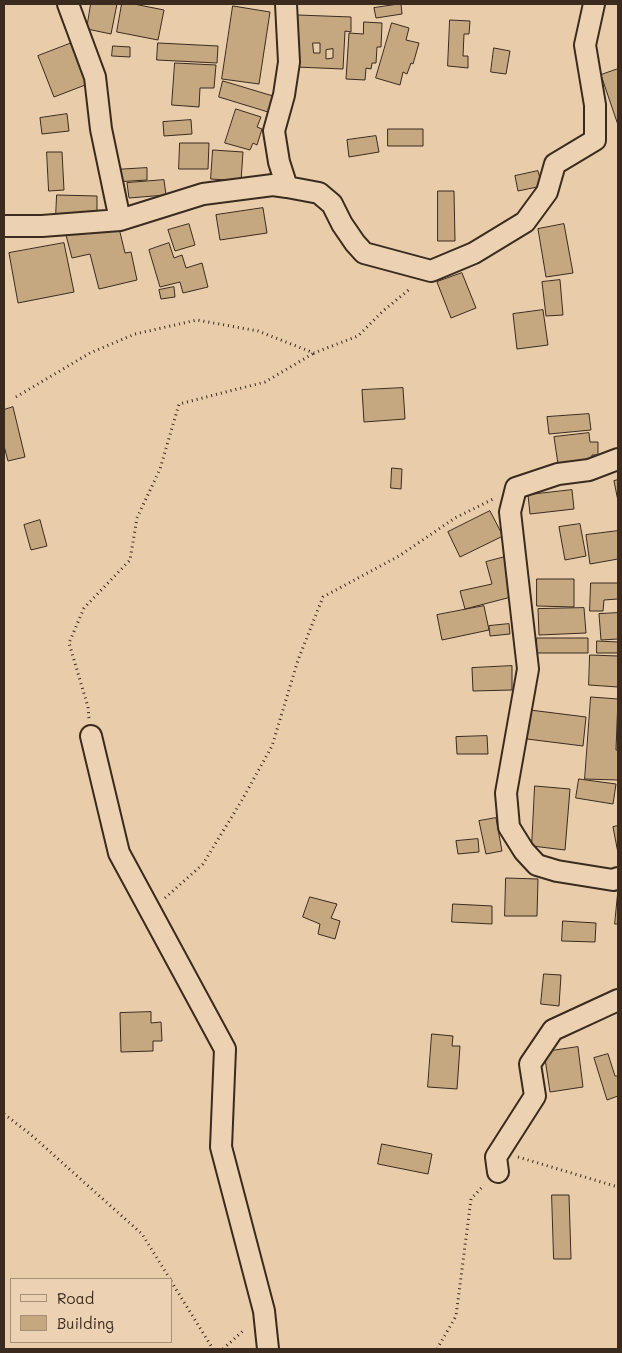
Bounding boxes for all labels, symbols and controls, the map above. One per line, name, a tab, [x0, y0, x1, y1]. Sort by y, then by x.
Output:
legend	[10, 1278, 172, 1343]
text: Road	[57, 1288, 94, 1308]
text: Building	[57, 1313, 114, 1333]

